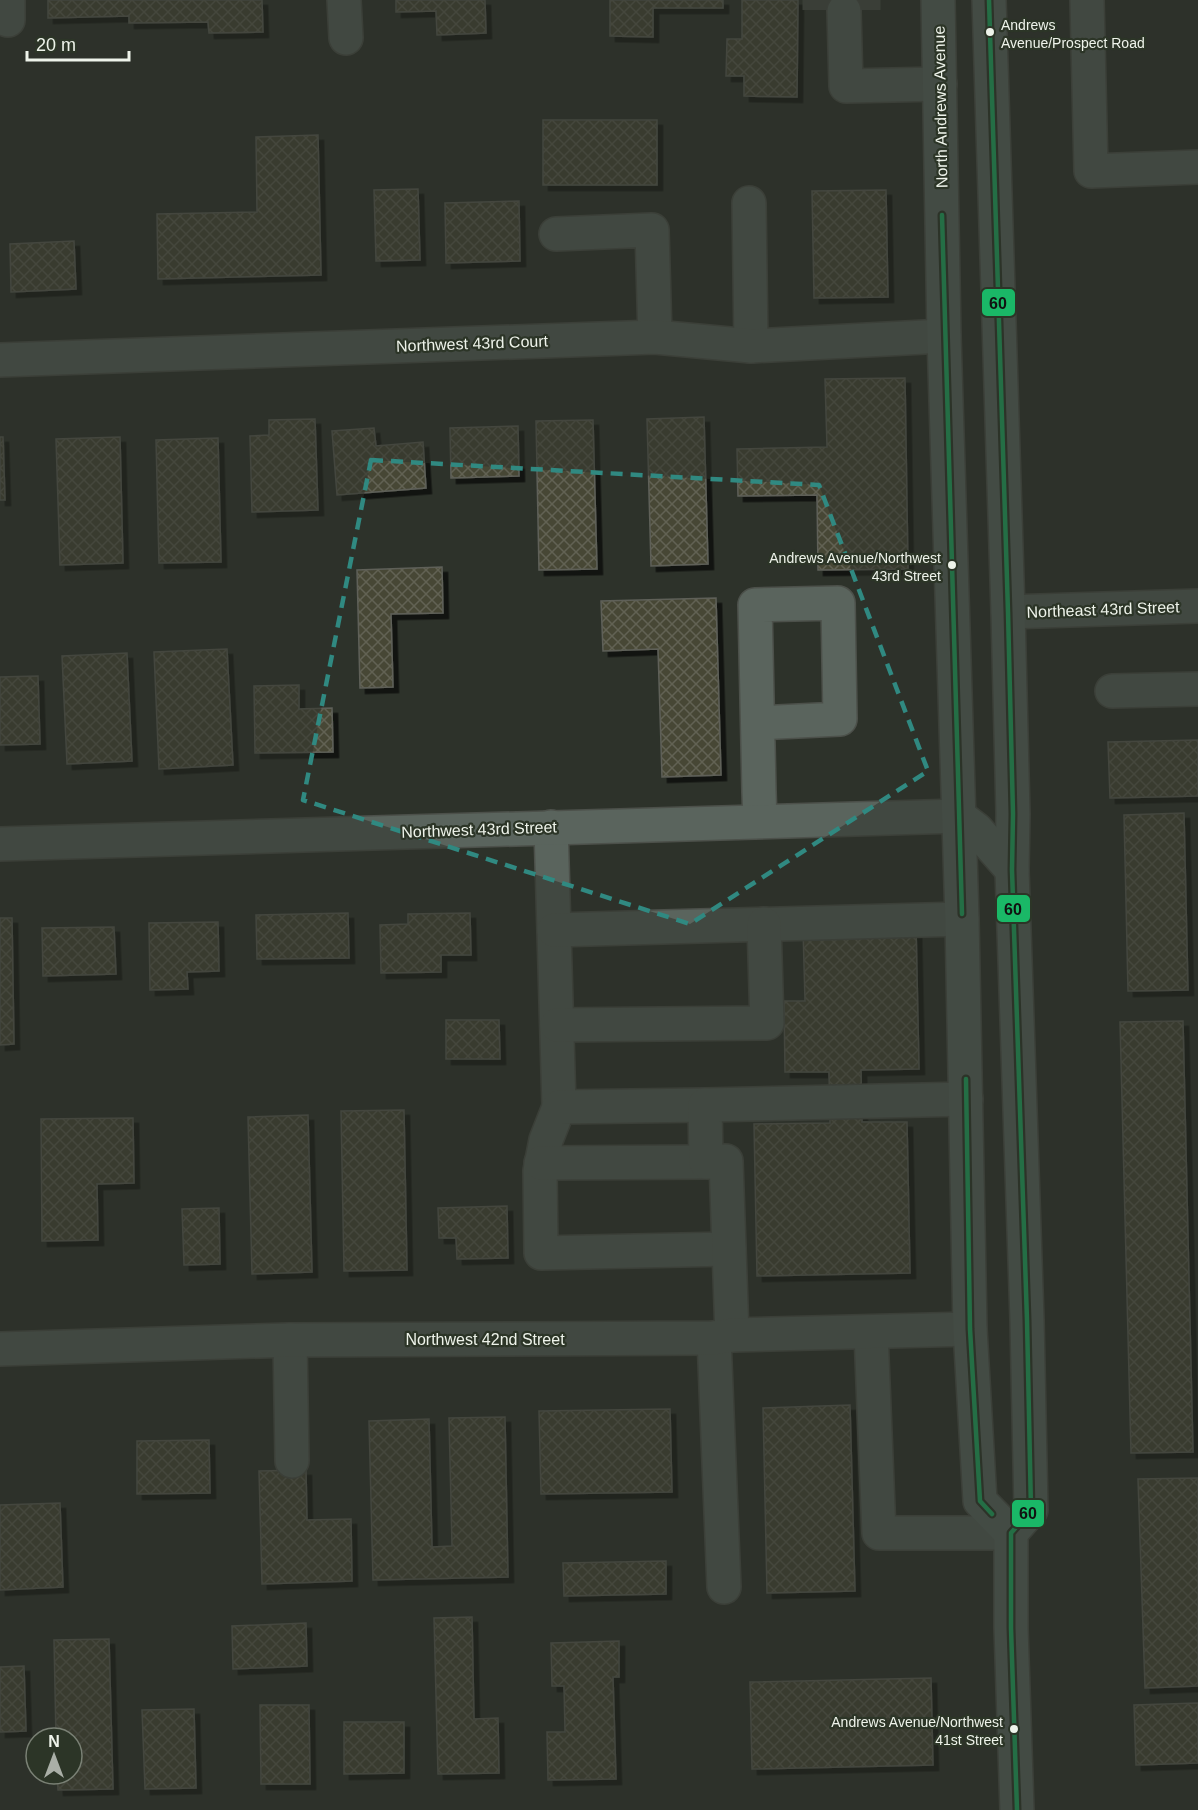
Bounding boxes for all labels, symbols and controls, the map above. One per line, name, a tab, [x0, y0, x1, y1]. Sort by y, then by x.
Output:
place label: Andrews Avenue/Prospect Road	[1001, 17, 1145, 51]
scale bar	[27, 24, 129, 62]
street label: North Andrews Avenue	[931, 26, 950, 188]
marker: Andrews Avenue/Prospect Road	[984, 26, 996, 38]
text: 20 m	[36, 35, 76, 55]
line badge: 60	[981, 288, 1016, 317]
text: 60	[989, 295, 1007, 312]
street label: Northwest 43rd Court	[396, 332, 549, 355]
place label: Andrews Avenue/Northwest 43rd Street	[769, 550, 941, 584]
marker: Andrews Avenue/Northwest 43rd Street	[946, 559, 958, 571]
street label: Northeast 43rd Street	[1026, 598, 1180, 621]
street label: Northwest 43rd Street	[401, 818, 558, 841]
line badge: 60	[996, 894, 1031, 923]
text: 60	[1004, 901, 1022, 918]
street label: Northwest 42nd Street	[405, 1331, 565, 1348]
line badge: 60	[1011, 1499, 1045, 1528]
text: 60	[1019, 1505, 1037, 1522]
place label: Andrews Avenue/Northwest 41st Street	[831, 1714, 1003, 1748]
marker: Andrews Avenue/Northwest 41st Street	[1008, 1723, 1020, 1735]
north arrow	[24, 1726, 84, 1786]
text: N	[48, 1733, 60, 1750]

